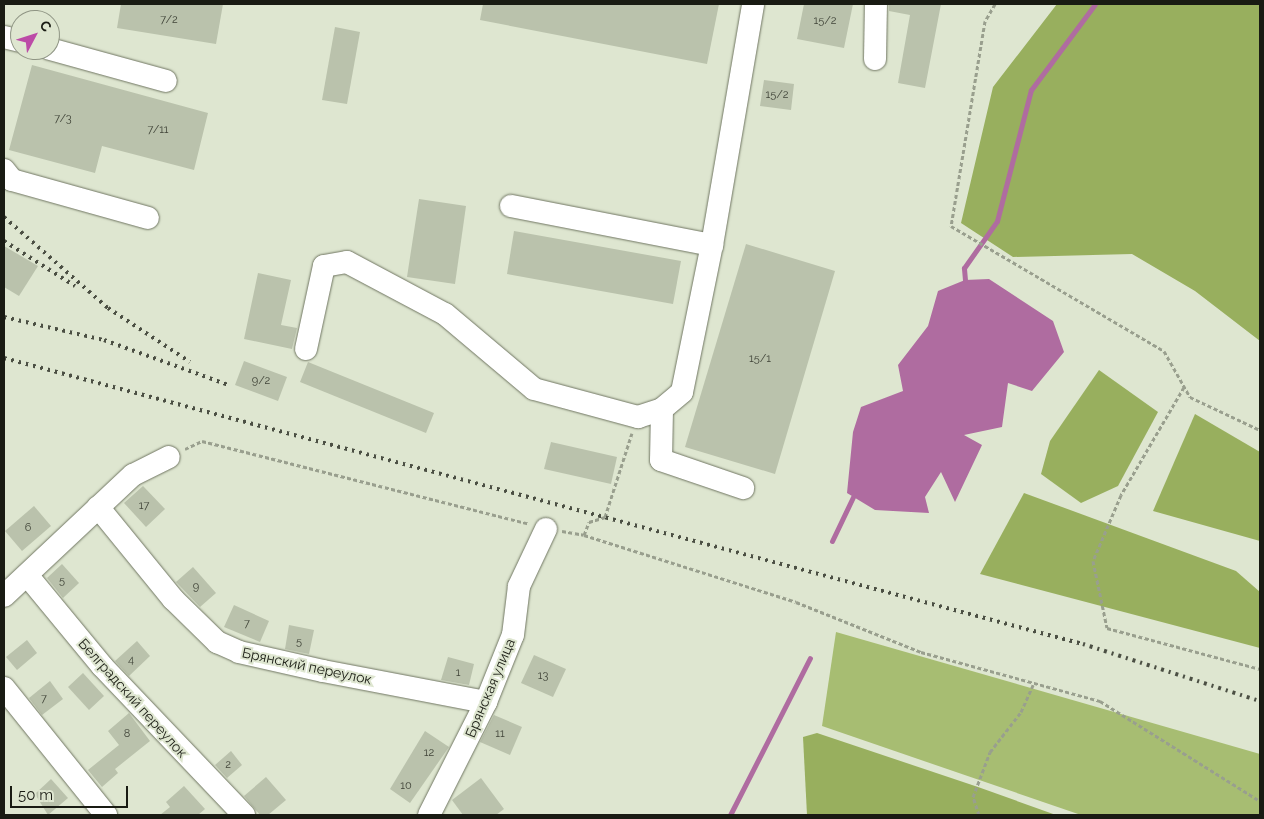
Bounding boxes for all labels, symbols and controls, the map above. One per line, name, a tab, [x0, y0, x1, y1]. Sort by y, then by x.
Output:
north arrow	[10, 10, 60, 60]
house number: 7/2	[160, 13, 178, 27]
house number: 15/2	[814, 14, 836, 28]
text: С	[37, 17, 55, 35]
house number: 15/2	[766, 88, 788, 102]
house number: 7/3	[54, 112, 72, 126]
house number: 7/11	[147, 123, 169, 137]
house number: 15/1	[749, 352, 771, 366]
house number: 9/2	[252, 374, 270, 388]
house number: 17	[139, 499, 149, 513]
house number: 6	[25, 521, 31, 535]
house number: 5	[59, 574, 65, 588]
house number: 9	[193, 580, 199, 594]
house number: 7	[244, 617, 250, 631]
street label: Белградский переулок	[75, 635, 191, 761]
house number: 5	[296, 635, 302, 649]
street label: Брянская улица	[462, 636, 518, 740]
street label: Брянский переулок	[241, 644, 373, 688]
house number: 4	[128, 653, 134, 667]
house number: 1	[456, 666, 460, 680]
house number: 13	[538, 669, 548, 683]
house number: 7	[41, 692, 47, 706]
house number: 8	[124, 727, 130, 741]
house number: 11	[495, 727, 505, 741]
house number: 12	[424, 746, 434, 760]
house number: 2	[225, 758, 231, 772]
scale bar	[12, 776, 130, 808]
house number: 10	[400, 779, 412, 793]
text: 50 m	[18, 786, 53, 804]

